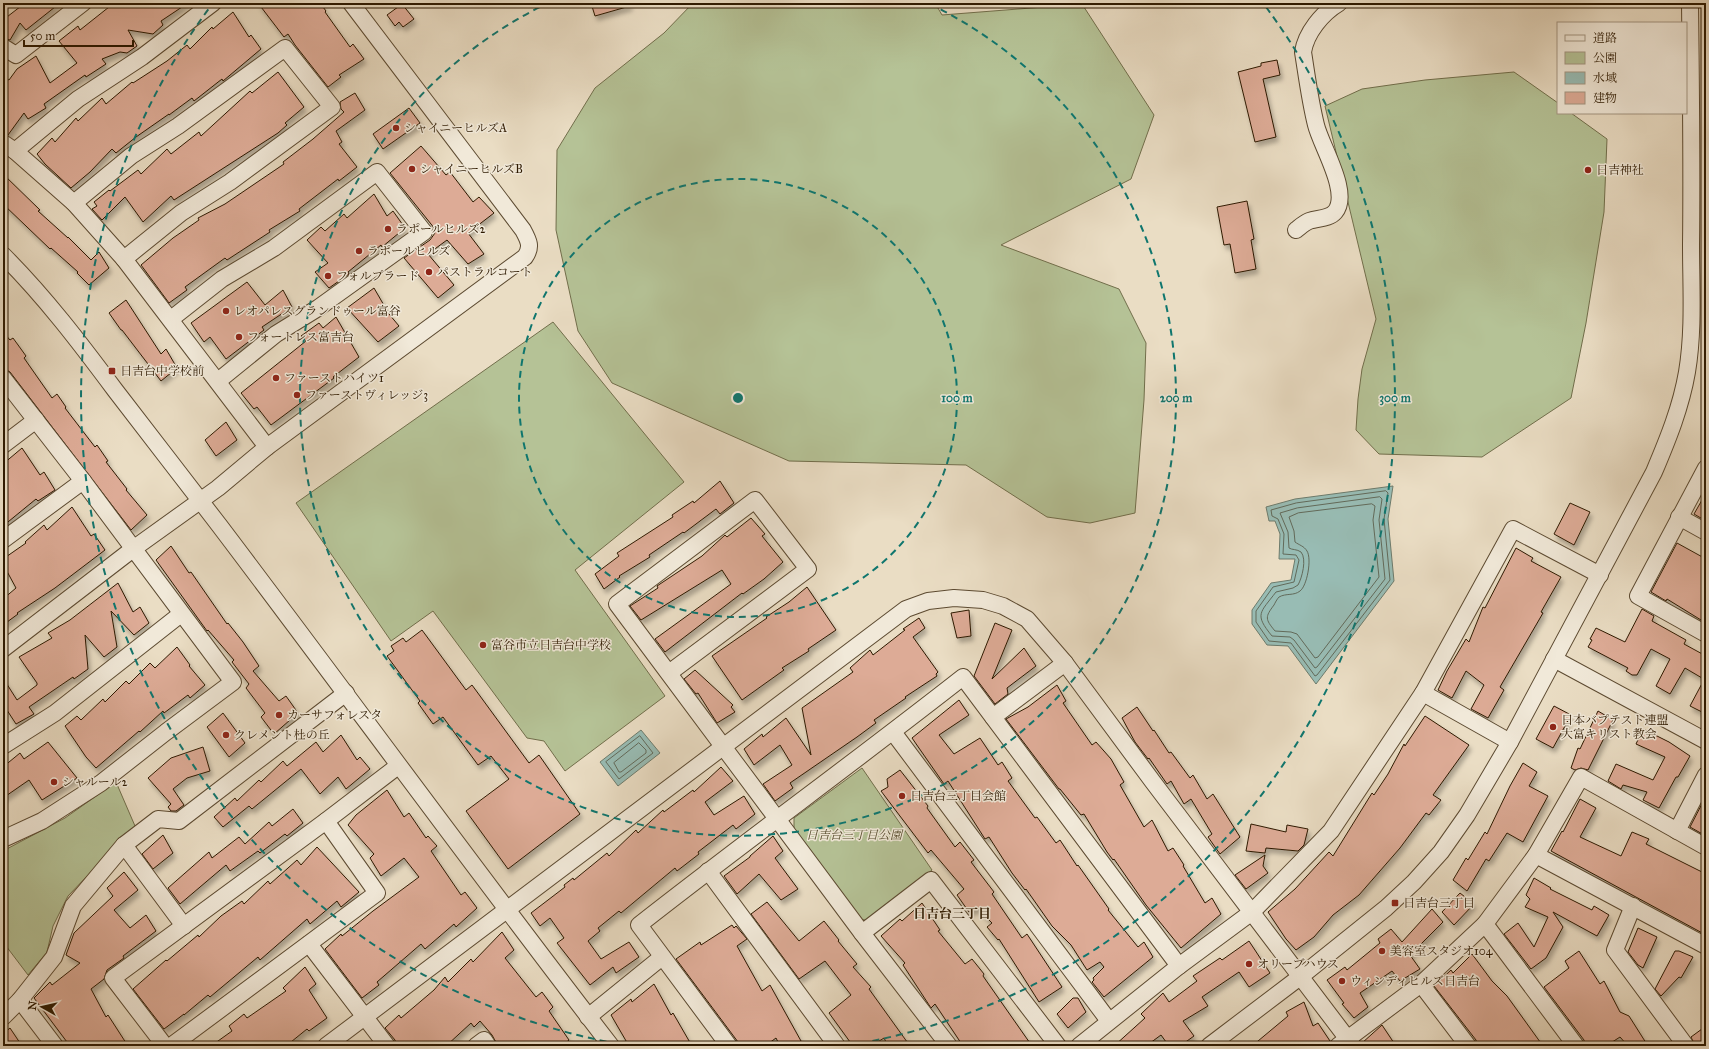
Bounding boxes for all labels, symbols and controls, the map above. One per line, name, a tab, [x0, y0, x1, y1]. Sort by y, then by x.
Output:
scale bar	[24, 22, 133, 48]
legend	[1557, 22, 1687, 114]
text: 50 m	[30, 29, 55, 43]
text: 道路	[1593, 31, 1617, 45]
text: 公園	[1593, 51, 1617, 65]
text: 水域	[1593, 71, 1617, 85]
text: 建物	[1593, 91, 1617, 105]
place label: シャイニーヒルズA	[404, 121, 507, 135]
marker: シャイニーヒルズA	[391, 123, 401, 133]
place label: シャイニーヒルズB	[420, 162, 523, 176]
place label: 日吉神社	[1596, 163, 1644, 177]
marker: シャイニーヒルズB	[407, 164, 417, 174]
marker: 日吉神社	[1583, 165, 1593, 175]
place label: ラポールヒルズ2	[396, 222, 485, 236]
marker: ラポールヒルズ2	[383, 224, 393, 234]
place label: ラポールヒルズ	[367, 244, 450, 258]
marker: ラポールヒルズ	[354, 246, 364, 256]
place label: パストラルコート	[437, 265, 533, 279]
marker: パストラルコート	[424, 267, 434, 277]
place label: フォルプラード	[336, 269, 419, 283]
marker: フォルプラード	[323, 271, 333, 281]
place label: レオパレスグランドゥール富谷	[234, 304, 401, 318]
marker: レオパレスグランドゥール富谷	[221, 306, 231, 316]
place label: フォートレス富吉台	[247, 330, 354, 344]
marker: フォートレス富吉台	[234, 332, 244, 342]
place label: 日吉台中学校前	[120, 364, 204, 378]
marker: 日吉台中学校前	[107, 366, 117, 376]
place label: ファーストハイツ1	[284, 371, 384, 385]
marker: ファーストハイツ1	[271, 373, 281, 383]
place label: ファーストヴィレッジ3	[305, 388, 428, 402]
marker: ファーストヴィレッジ3	[292, 390, 302, 400]
centre of rings	[731, 391, 745, 405]
text: 100 m	[941, 391, 974, 405]
text: 200 m	[1160, 391, 1193, 405]
text: 300 m	[1379, 391, 1412, 406]
place label: 富谷市立日吉台中学校	[491, 638, 611, 652]
marker: 富谷市立日吉台中学校	[478, 640, 488, 650]
place label: カーサフォレスタ	[287, 708, 382, 722]
marker: カーサフォレスタ	[274, 710, 284, 720]
place label: 日本バプテスト連盟 大富キリスト教会	[1561, 713, 1669, 741]
marker: 日本バプテスト連盟 大富キリスト教会	[1548, 722, 1558, 732]
place label: クレメント杜の丘	[234, 728, 330, 742]
marker: クレメント杜の丘	[221, 730, 231, 740]
place label: シャルール2	[62, 775, 128, 789]
marker: シャルール2	[49, 777, 59, 787]
place label: 日吉台三丁目会館	[910, 789, 1006, 803]
marker: 日吉台三丁目会館	[897, 791, 907, 801]
park label: 日吉台三丁目公園	[806, 828, 904, 842]
place label: 日吉台三丁目	[1403, 896, 1475, 910]
marker: 日吉台三丁目	[1390, 898, 1400, 908]
district label: 日吉台三丁目	[913, 906, 991, 922]
place label: 美容室スタジオ104	[1390, 944, 1493, 958]
marker: 美容室スタジオ104	[1377, 946, 1387, 956]
place label: オリーブハウス	[1257, 957, 1339, 971]
marker: オリーブハウス	[1244, 959, 1254, 969]
place label: ウィンディヒルズ日吉台	[1350, 974, 1480, 988]
marker: ウィンディヒルズ日吉台	[1337, 976, 1347, 986]
north arrow	[22, 987, 62, 1027]
text: N	[26, 999, 40, 1011]

